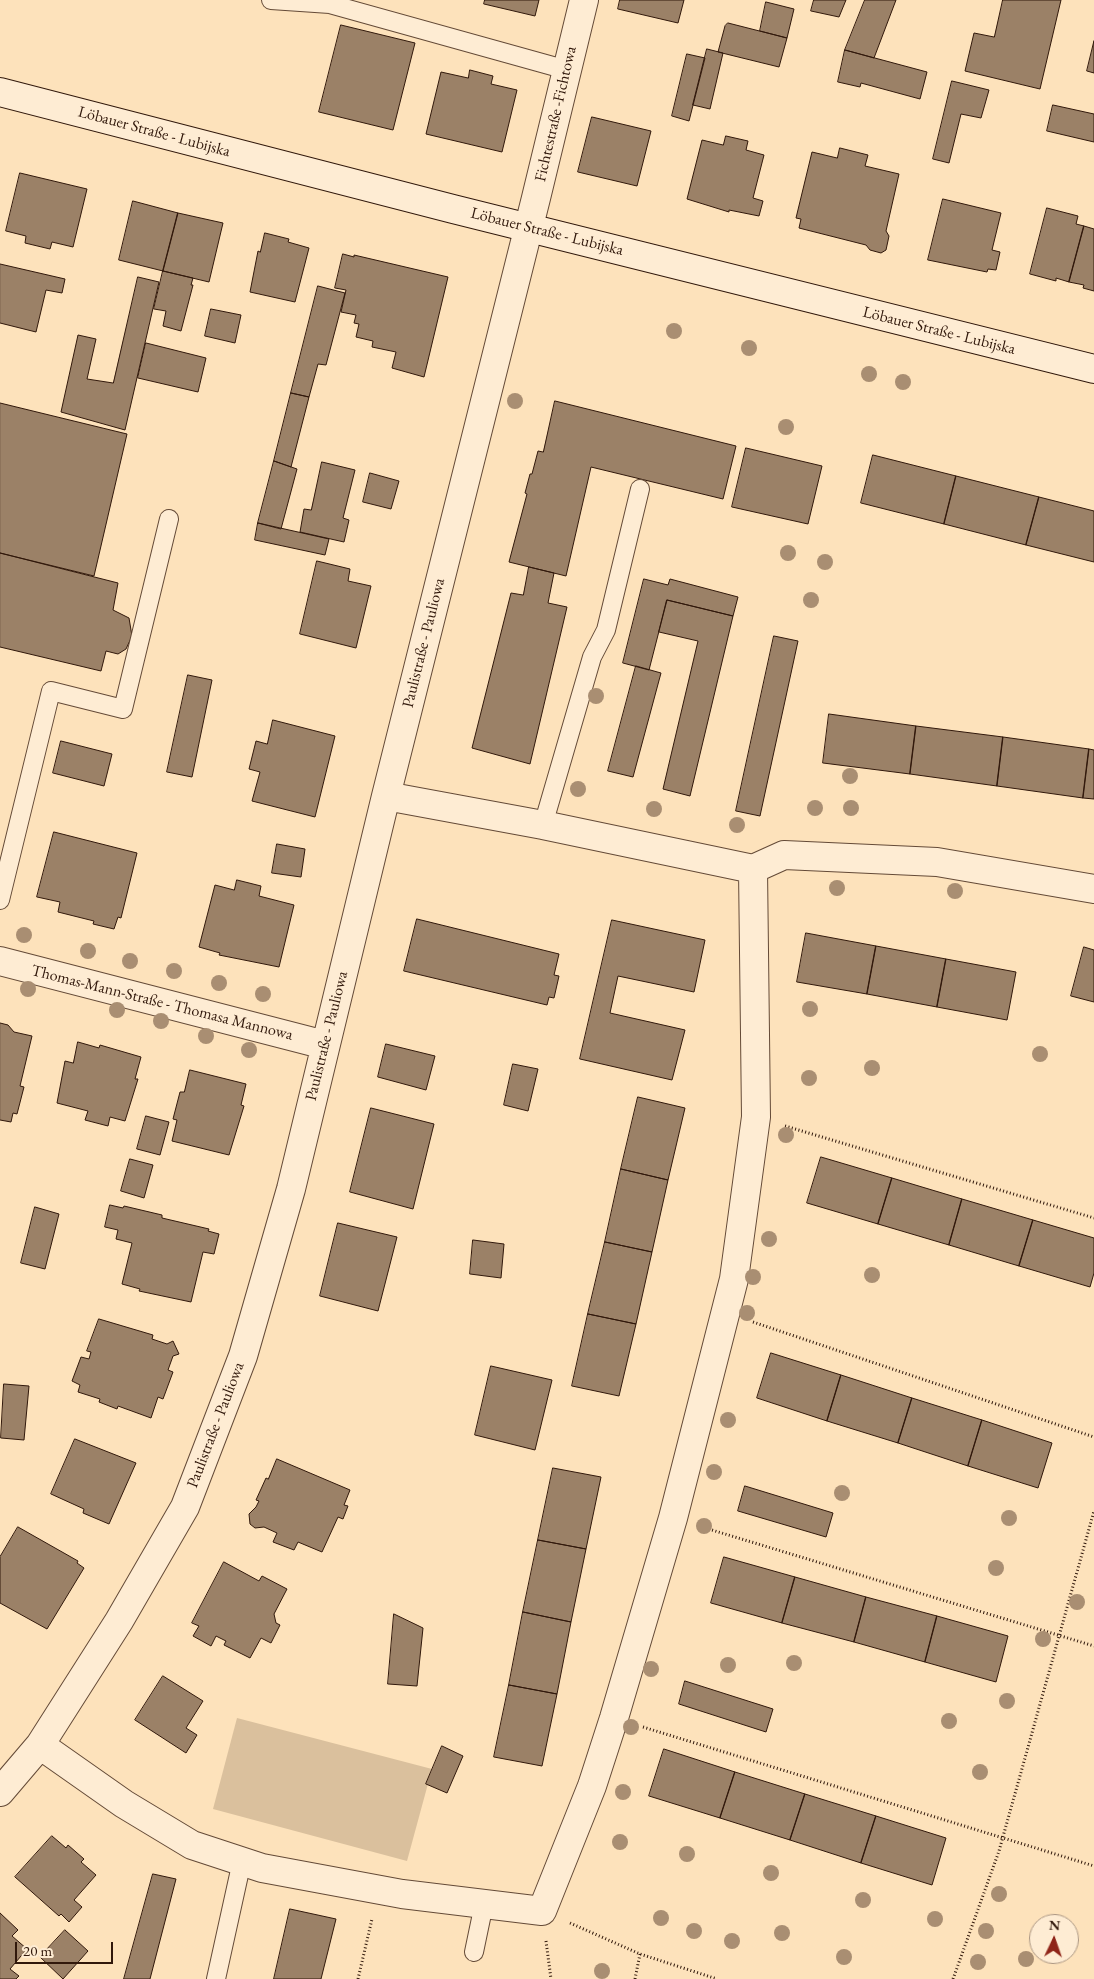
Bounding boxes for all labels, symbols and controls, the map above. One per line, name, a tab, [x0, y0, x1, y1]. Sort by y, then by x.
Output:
street label: Fichtestraße -Fichtowa	[531, 44, 581, 184]
street label: Löbauer Straße - Lubijska	[76, 102, 232, 162]
street label: Löbauer Straße - Lubijska	[469, 204, 625, 260]
street label: Löbauer Straße - Lubijska	[861, 303, 1017, 359]
street label: Paulistraße - Pauliowa	[399, 576, 449, 710]
street label: Thomas-Mann-Straße - Thomasa Mannowa	[29, 961, 295, 1045]
street label: Paulistraße - Pauliowa	[302, 969, 352, 1103]
street label: Paulistraße - Pauliowa	[183, 1359, 249, 1491]
north arrow	[1029, 1914, 1079, 1964]
text: N	[1049, 1916, 1061, 1934]
scale bar	[18, 1932, 115, 1964]
text: 20 m	[23, 1941, 52, 1960]

